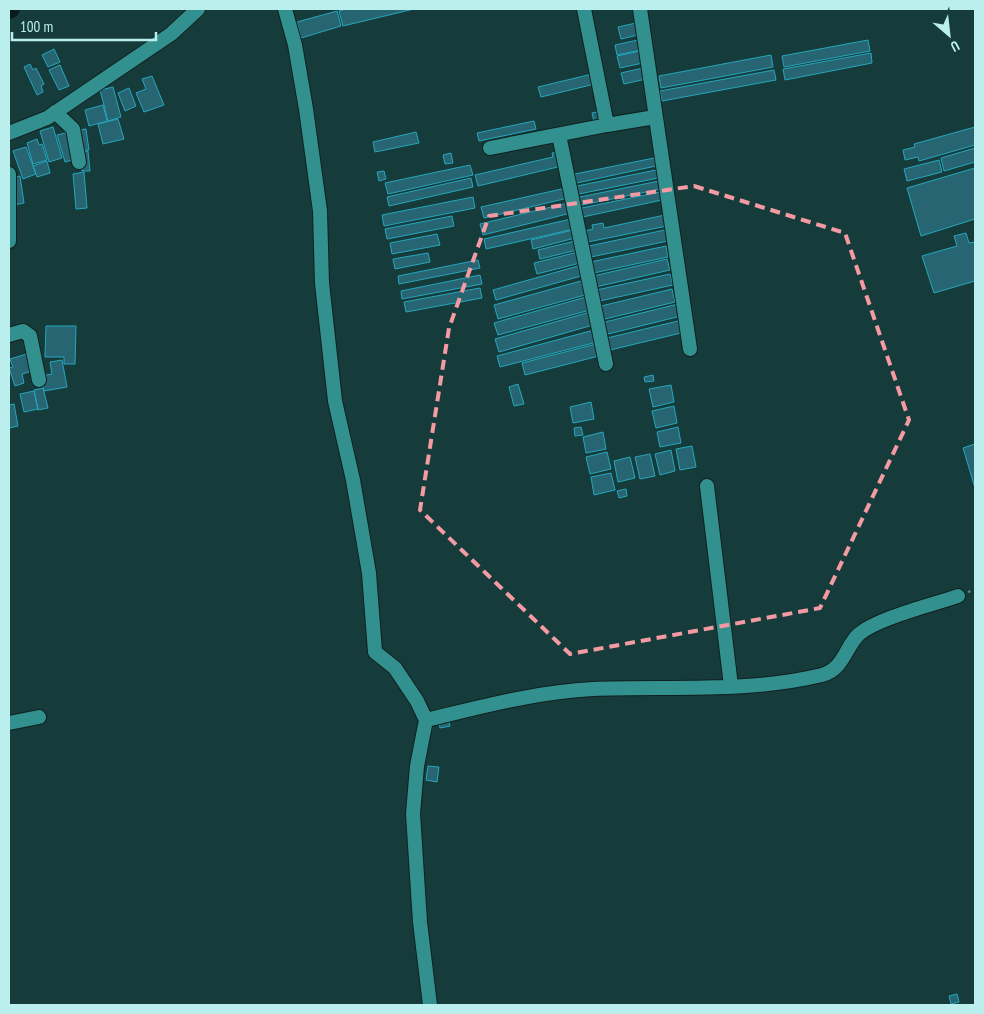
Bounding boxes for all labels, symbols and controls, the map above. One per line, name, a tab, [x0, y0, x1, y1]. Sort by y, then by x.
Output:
scale bar	[12, 10, 156, 42]
north arrow	[924, 10, 974, 60]
text: 100 m	[20, 17, 53, 36]
text: U	[948, 37, 963, 56]

